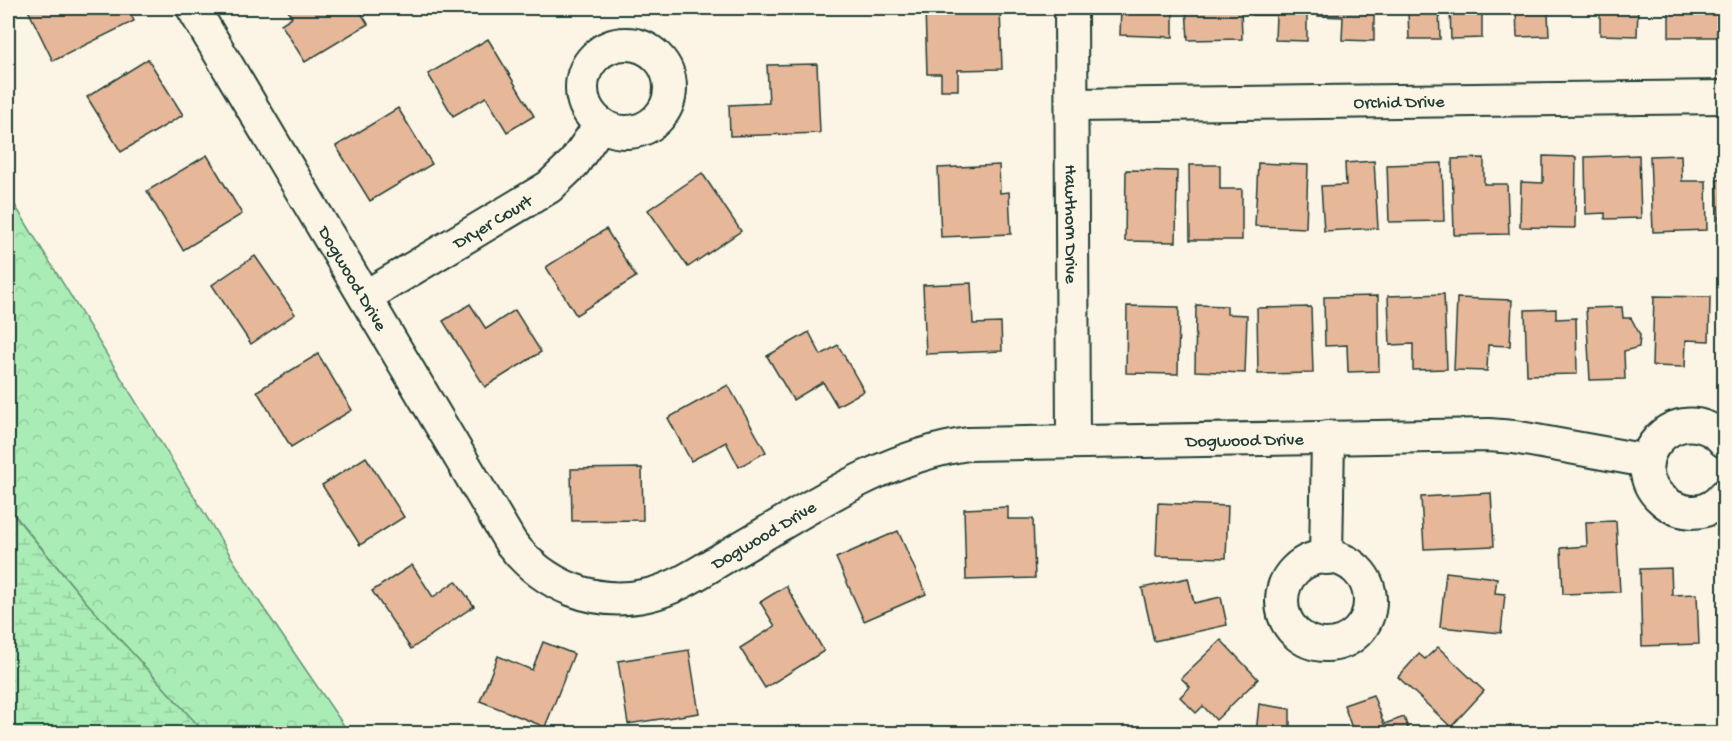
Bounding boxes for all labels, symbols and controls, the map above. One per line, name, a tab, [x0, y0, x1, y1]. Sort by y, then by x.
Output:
street label: Orchid Drive	[1353, 92, 1445, 115]
street label: Hawthorn Drive	[1059, 164, 1080, 284]
street label: Dryer Court	[449, 191, 538, 255]
street label: Dogwood Drive	[312, 222, 391, 336]
street label: Dogwood Drive	[1184, 430, 1305, 453]
street label: Dogwood Drive	[708, 497, 821, 576]

